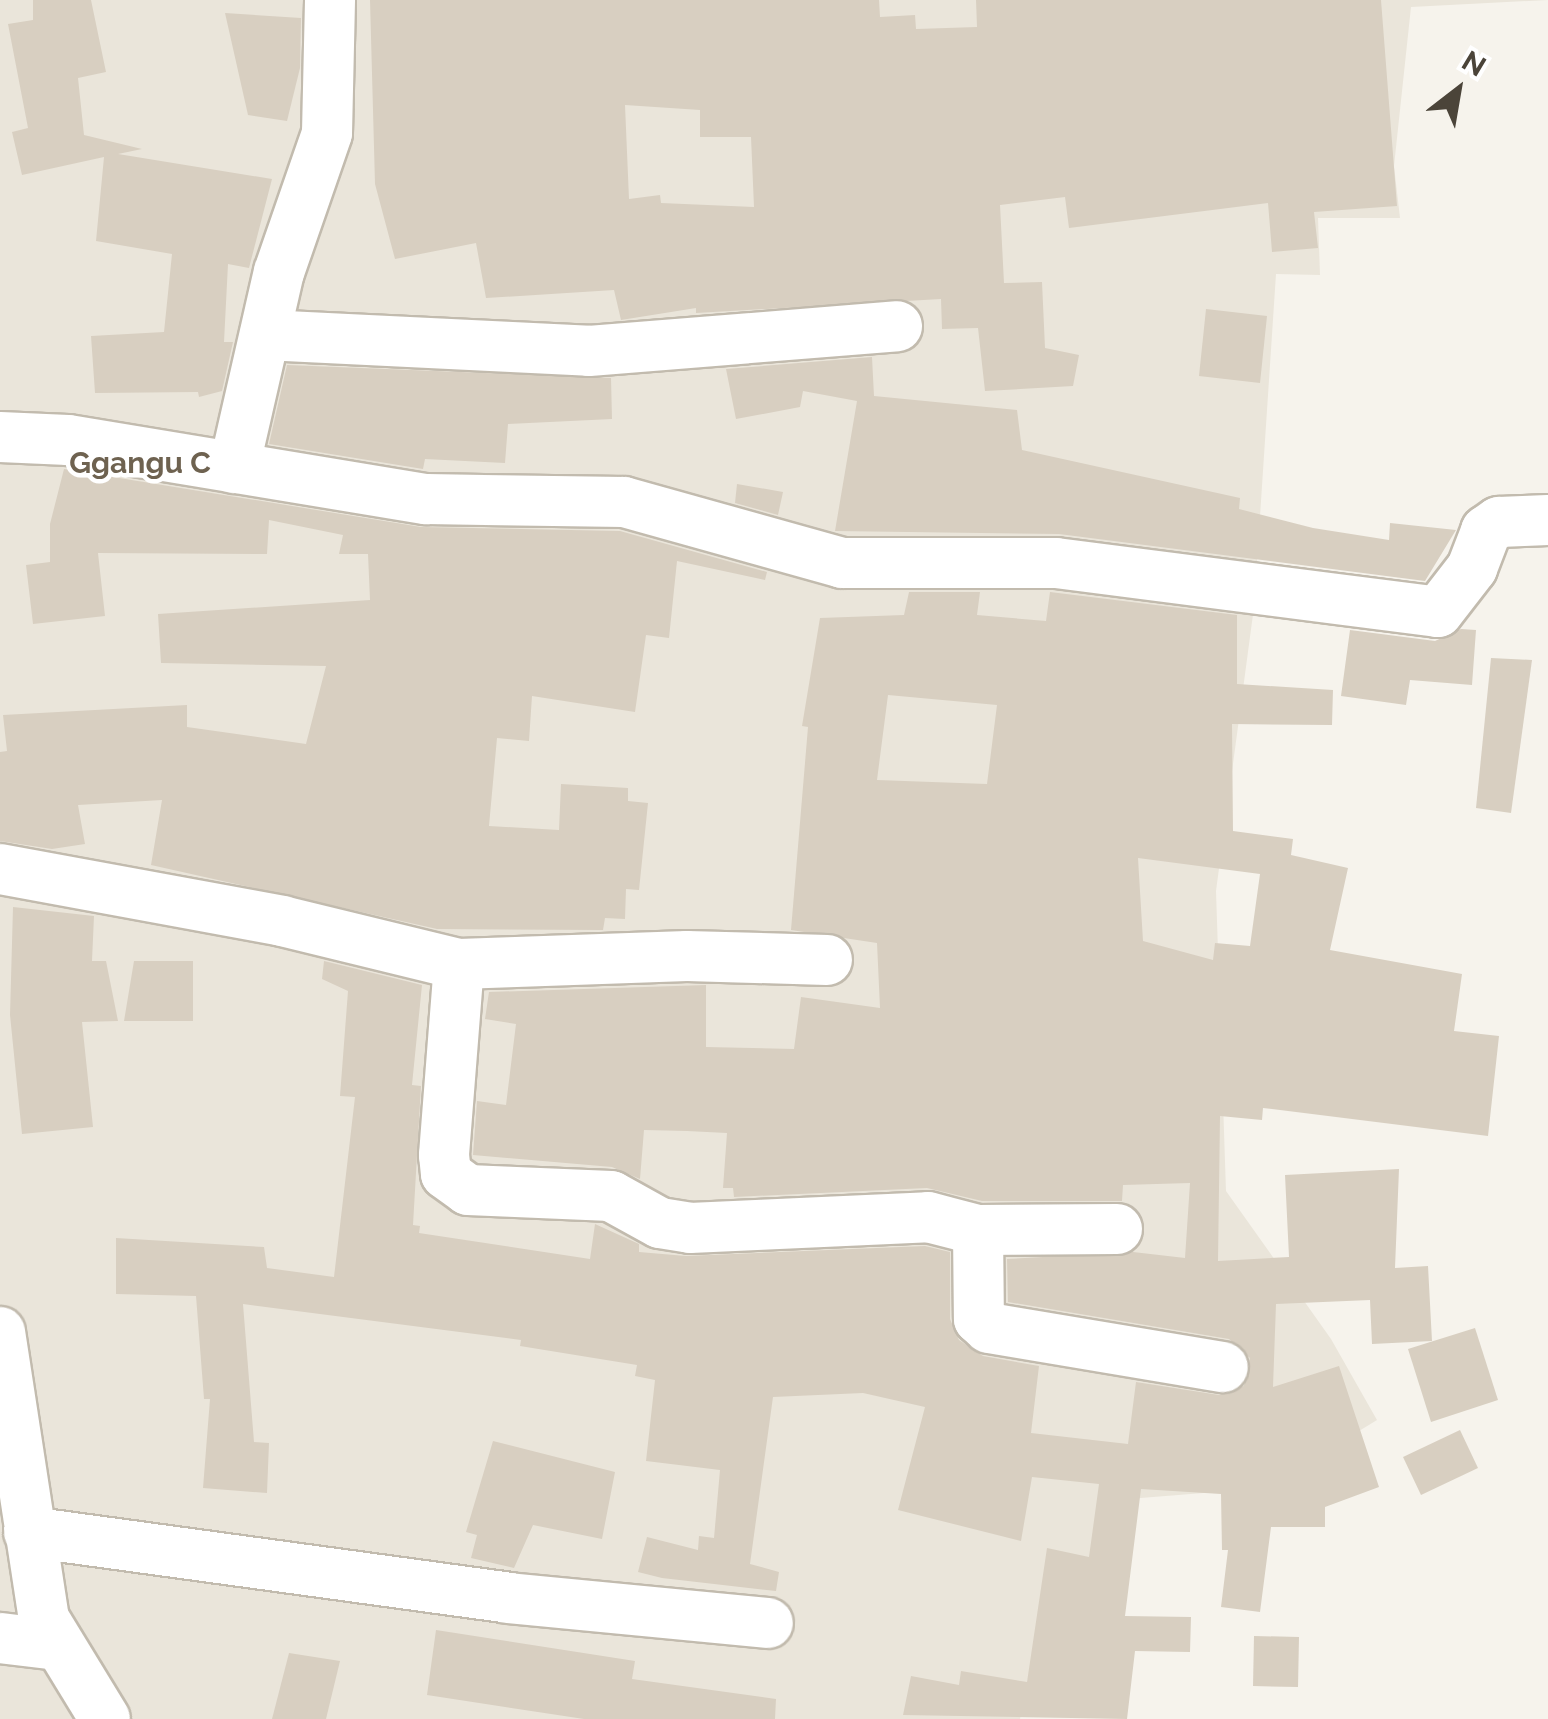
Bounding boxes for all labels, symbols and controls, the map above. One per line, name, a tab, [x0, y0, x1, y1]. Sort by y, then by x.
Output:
north arrow	[1408, 40, 1508, 140]
text: N	[1456, 44, 1491, 84]
district label: Ggangu C	[69, 445, 211, 481]

